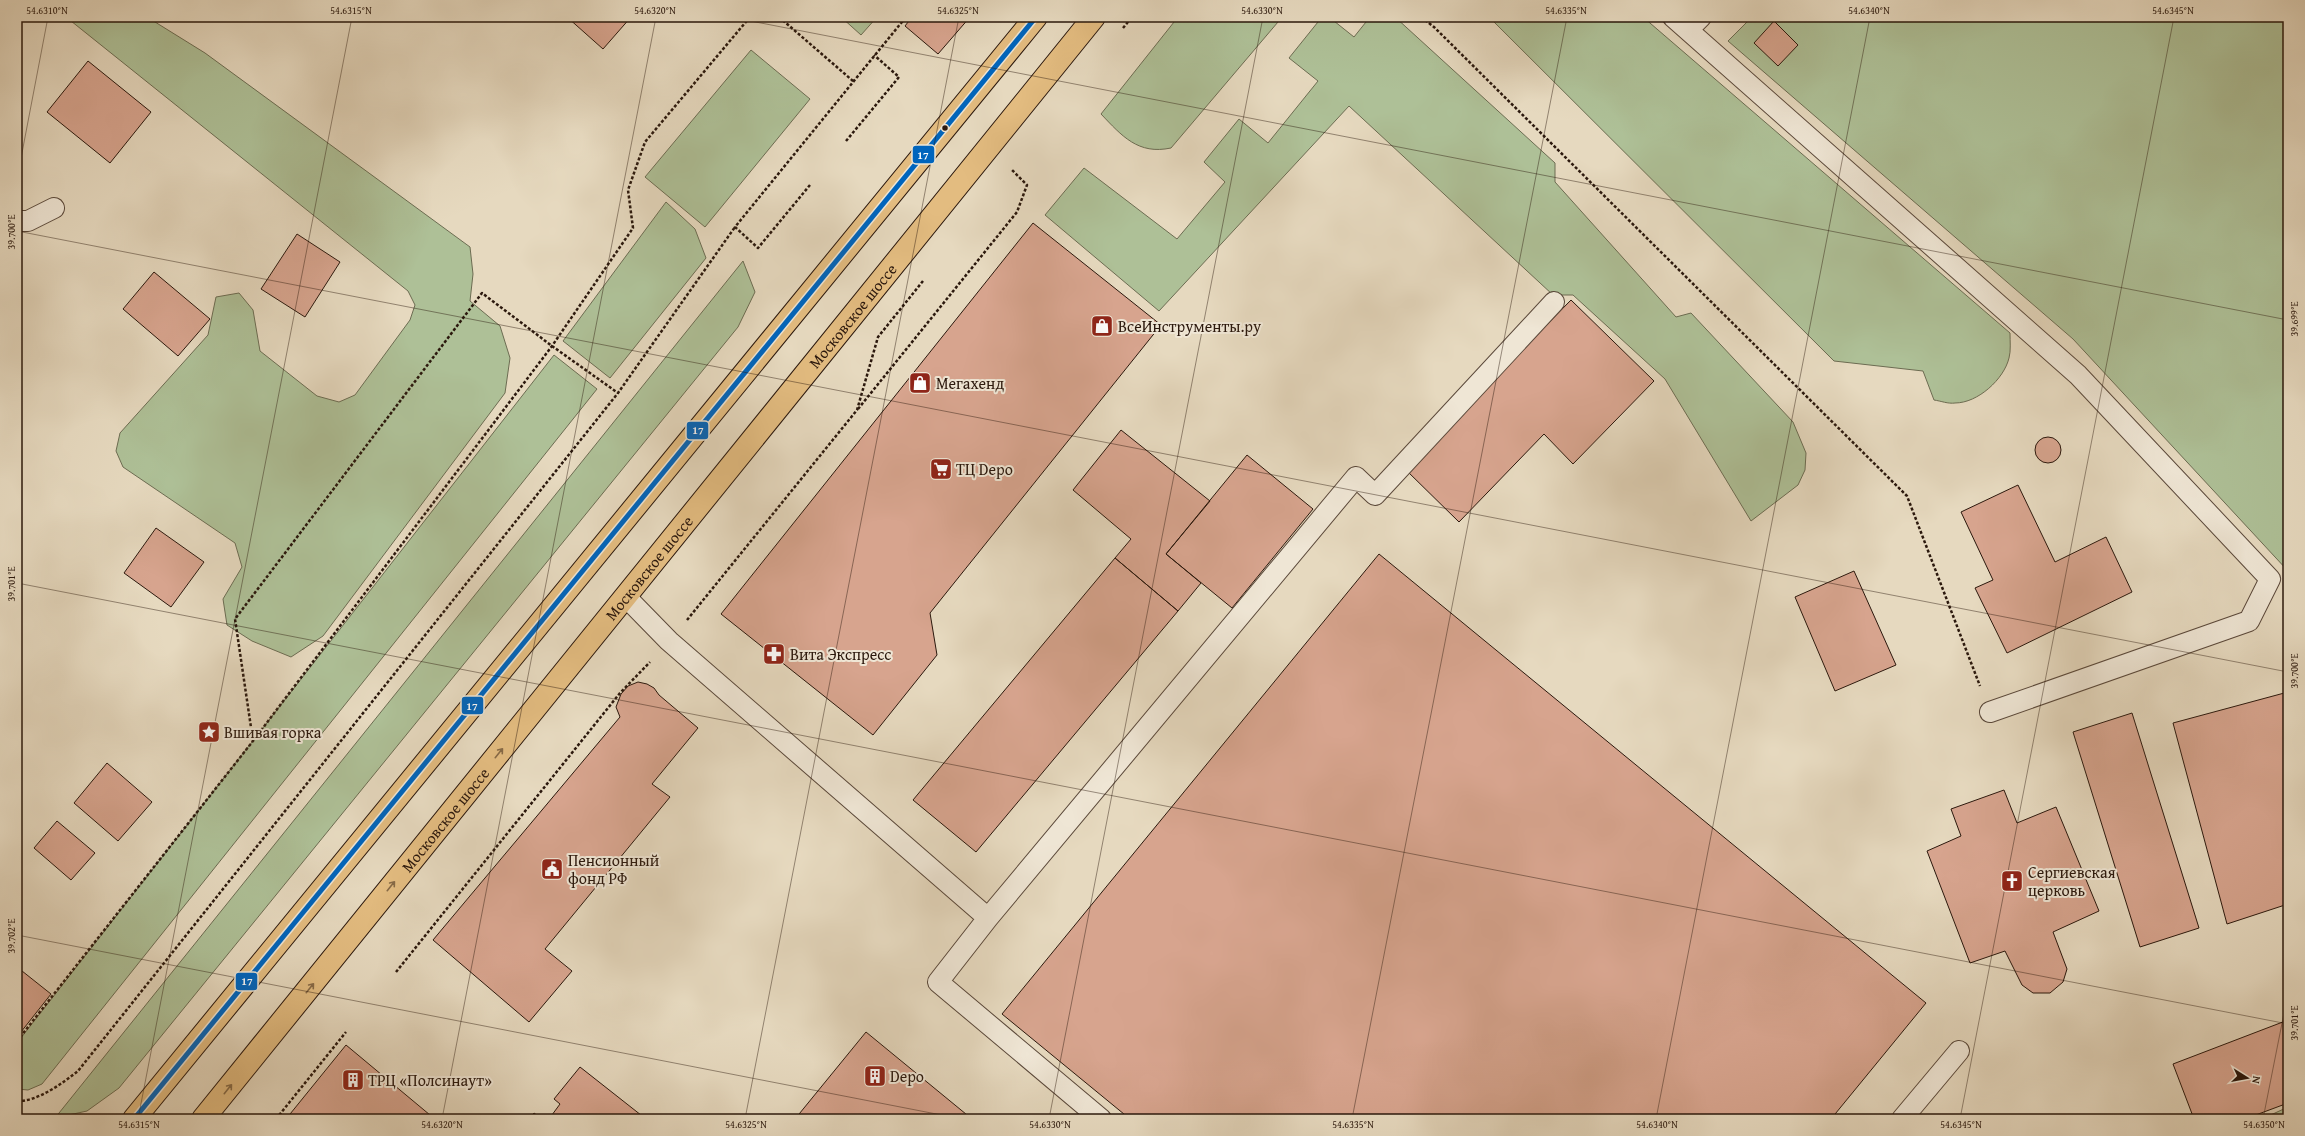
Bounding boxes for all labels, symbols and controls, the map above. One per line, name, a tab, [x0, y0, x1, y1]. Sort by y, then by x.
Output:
text: 54.6310°N	[26, 3, 68, 18]
text: 54.6315°N	[330, 3, 372, 18]
text: 54.6320°N	[634, 3, 676, 18]
text: 54.6325°N	[937, 3, 979, 18]
text: 54.6330°N	[1241, 3, 1283, 18]
text: 54.6335°N	[1545, 3, 1587, 18]
text: 54.6340°N	[1848, 3, 1890, 18]
text: 54.6345°N	[2152, 3, 2194, 18]
unlabelled marker	[940, 123, 950, 133]
line badge: 17	[912, 145, 935, 164]
text: 17	[917, 147, 929, 163]
text: 39.700°E	[4, 214, 19, 250]
street label: Московское шоссе	[803, 258, 902, 373]
text: 39.699°E	[2287, 301, 2302, 337]
shop icon: ВсеИнструменты.ру	[1089, 313, 1115, 339]
place label: ВсеИнструменты.ру	[1118, 314, 1261, 338]
shop icon: Мегахенд	[907, 370, 933, 396]
place label: Мегахенд	[936, 371, 1004, 395]
line badge: 17	[686, 421, 709, 440]
text: 17	[692, 422, 704, 438]
supermarket icon: ТЦ Depo	[928, 456, 954, 482]
place label: ТЦ Depo	[956, 457, 1013, 481]
street label: Московское шоссе	[599, 510, 699, 625]
text: 39.701°E	[4, 566, 19, 602]
pharmacy icon: Вита Экспресс	[761, 641, 787, 667]
place label: Вита Экспресс	[790, 642, 891, 666]
text: 39.700°E	[2287, 653, 2302, 689]
line badge: 17	[461, 696, 484, 715]
text: 17	[466, 698, 478, 714]
place icon: Вшивая горка	[196, 719, 222, 745]
place label: Вшивая горка	[224, 720, 322, 744]
one-way arrow	[495, 747, 504, 758]
street label: Московское шоссе	[395, 762, 495, 877]
place label: Пенсионный фонд РФ	[568, 848, 660, 890]
public building icon: Пенсионный фонд РФ	[539, 856, 565, 882]
place label: Сергиевская церковь	[2028, 860, 2116, 902]
church icon: Сергиевская церковь	[1999, 868, 2025, 894]
one-way arrow	[387, 881, 396, 892]
text: 39.702°E	[4, 918, 19, 954]
line badge: 17	[235, 972, 258, 991]
text: 17	[241, 973, 253, 989]
one-way arrow	[305, 982, 314, 993]
text: 39.701°E	[2287, 1005, 2302, 1041]
north arrow	[2227, 1058, 2267, 1098]
building icon: Depo	[862, 1063, 888, 1089]
place label: Depo	[890, 1064, 924, 1088]
building icon: ТРЦ «Полсинаут»	[340, 1067, 366, 1093]
place label: ТРЦ «Полсинаут»	[368, 1068, 492, 1092]
text: N	[2248, 1075, 2265, 1086]
one-way arrow	[223, 1083, 232, 1094]
text: 54.6315°N	[118, 1117, 160, 1132]
text: 54.6320°N	[421, 1117, 463, 1132]
text: 54.6325°N	[725, 1117, 767, 1132]
text: 54.6330°N	[1029, 1117, 1071, 1132]
text: 54.6335°N	[1332, 1117, 1374, 1132]
text: 54.6340°N	[1636, 1117, 1678, 1132]
text: 54.6345°N	[1940, 1117, 1982, 1132]
text: 54.6350°N	[2243, 1117, 2285, 1132]

